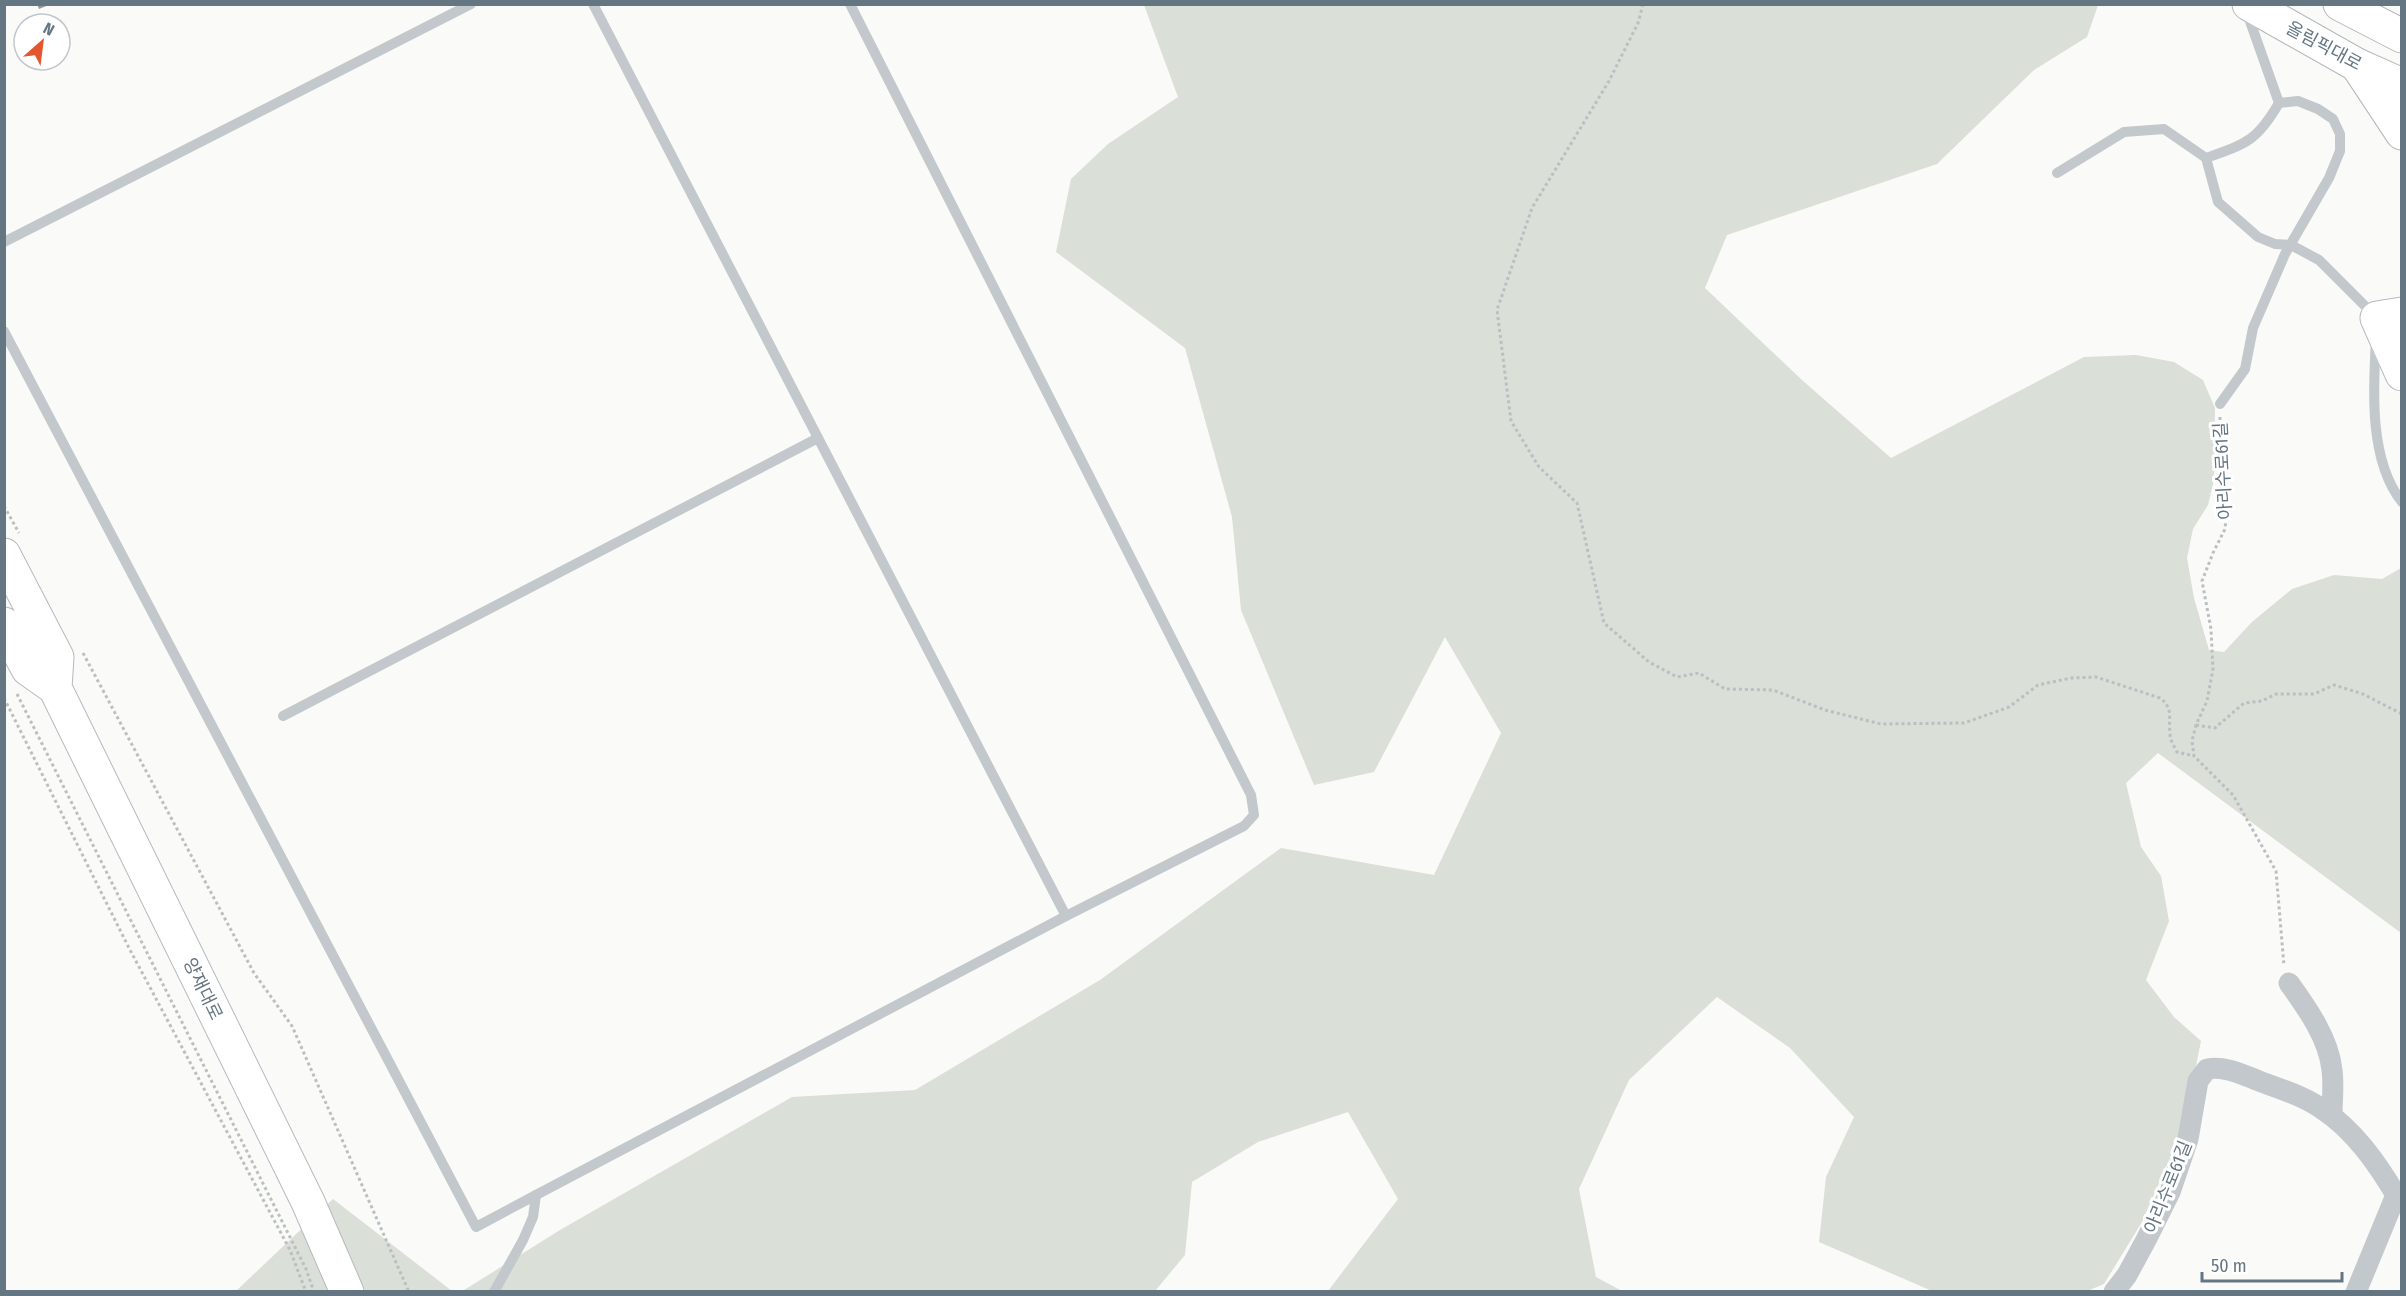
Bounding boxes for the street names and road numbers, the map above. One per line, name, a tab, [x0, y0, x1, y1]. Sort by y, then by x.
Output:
street label: 올림픽대로	[2282, 17, 2366, 75]
street label: 아리수로61길	[2209, 422, 2237, 520]
street label: 양재대로	[179, 954, 227, 1024]
street label: 아리수로61길	[2139, 1137, 2197, 1237]

